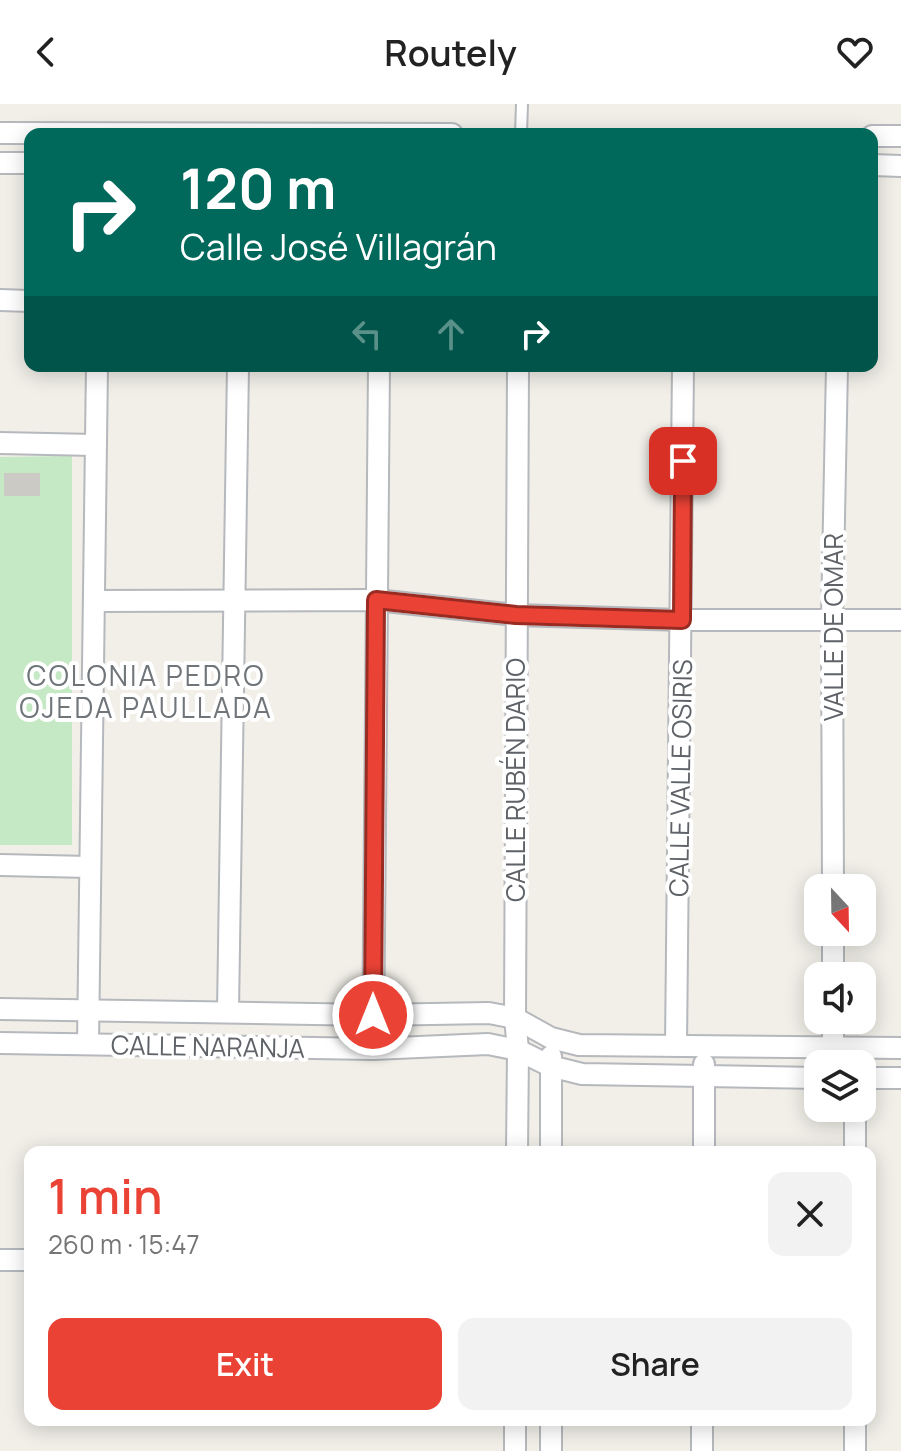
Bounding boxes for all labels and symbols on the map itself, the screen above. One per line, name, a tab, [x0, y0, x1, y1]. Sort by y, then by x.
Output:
pin	[649, 427, 717, 495]
street label: VALLE DE OMAR	[815, 533, 851, 721]
district label: COLONIA PEDRO OJEDA PAULLADA	[19, 656, 273, 726]
street label: CALLE RUBÉN DARIO	[497, 658, 533, 902]
street label: CALLE VALLE OSIRIS	[660, 659, 700, 897]
north arrow	[804, 874, 876, 946]
position arrow	[331, 973, 415, 1057]
street label: CALLE NARANJA	[111, 1026, 305, 1066]

